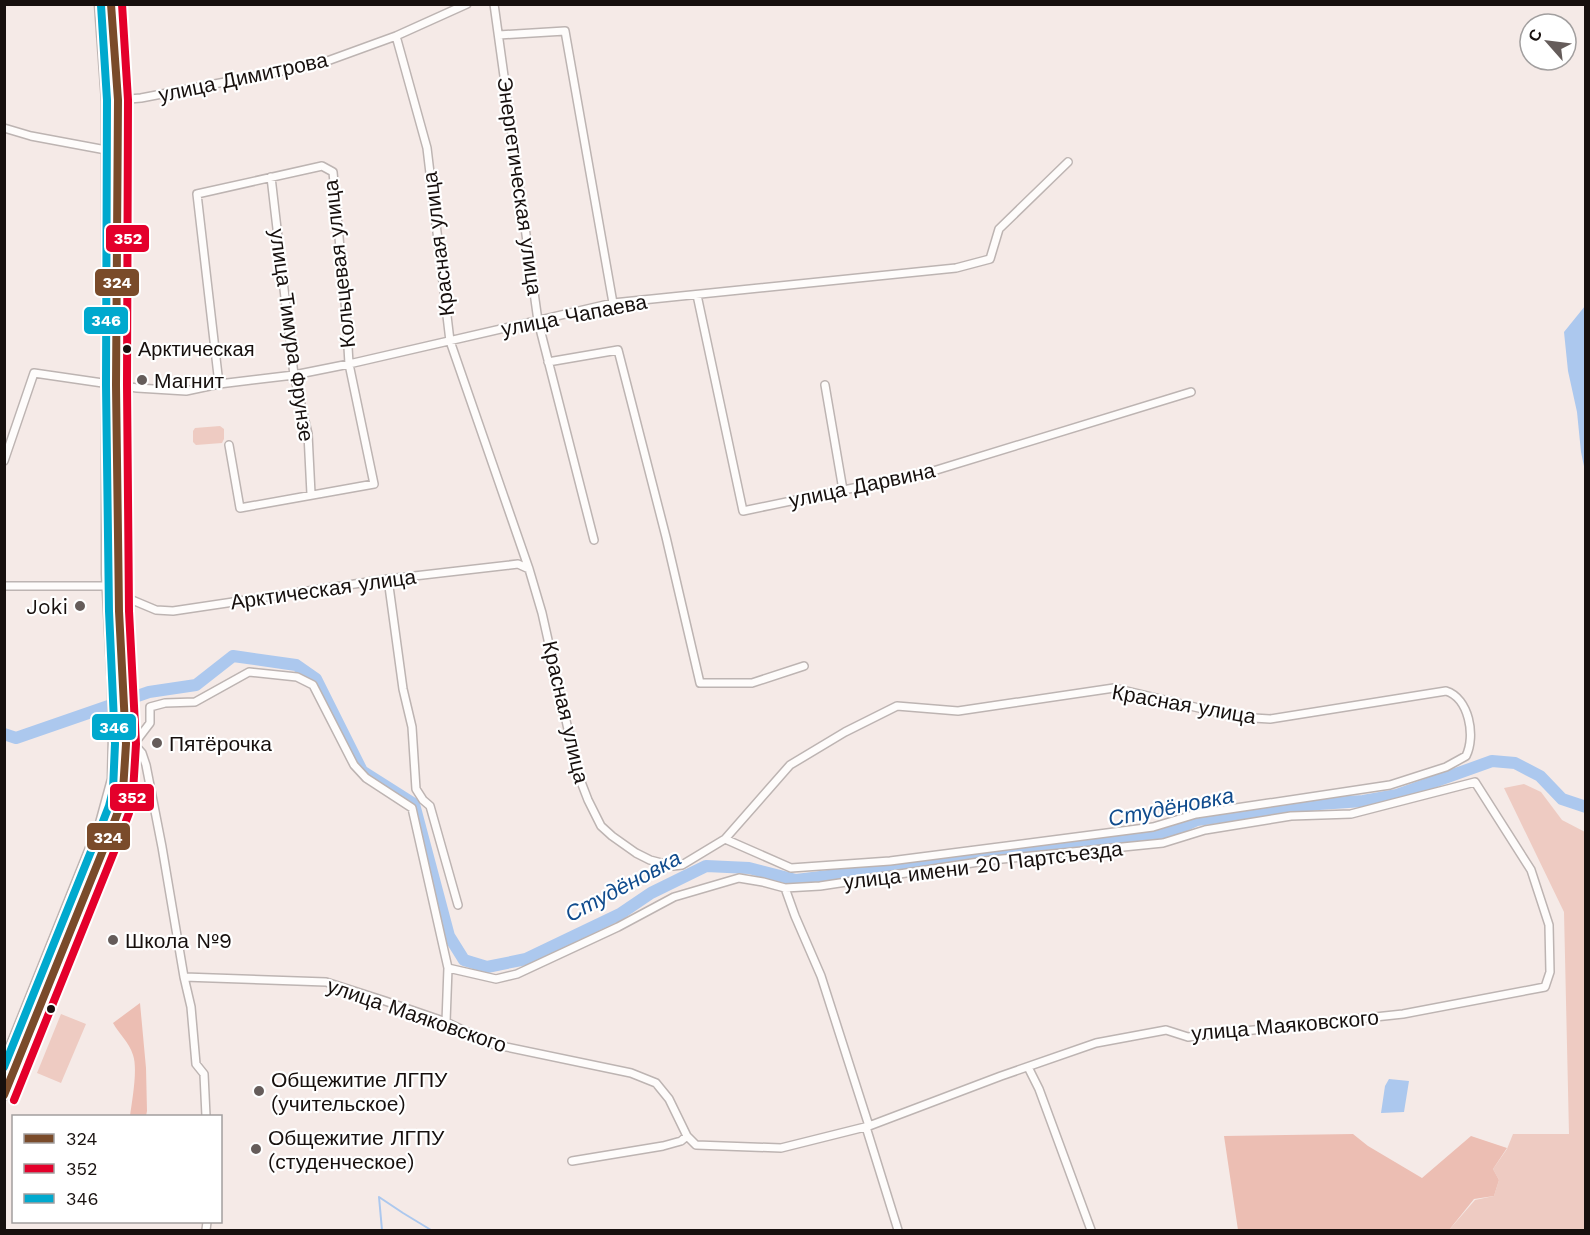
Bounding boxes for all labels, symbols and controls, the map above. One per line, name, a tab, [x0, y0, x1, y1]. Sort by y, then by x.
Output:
north arrow	[1518, 12, 1578, 72]
text: С	[1524, 25, 1547, 45]
street label: улица Димитрова	[156, 47, 330, 107]
street label: Энергетическая улица	[492, 75, 548, 297]
street label: Красная улица	[417, 170, 459, 318]
street label: Кольцевая улица	[318, 178, 360, 349]
line badge: 352	[105, 224, 150, 253]
street label: улица Тимура Фрунзе	[265, 227, 319, 443]
text: 352	[114, 229, 142, 248]
line badge: 324	[94, 268, 140, 297]
text: 324	[102, 273, 132, 292]
street label: улица Чапаева	[499, 289, 649, 341]
line badge: 346	[83, 306, 129, 335]
text: 346	[91, 311, 121, 330]
place label: Арктическая	[138, 337, 254, 361]
marker: Арктическая	[121, 343, 133, 355]
place label: Магнит	[154, 368, 224, 393]
marker: Магнит	[135, 373, 149, 387]
street label: улица Дарвина	[787, 457, 938, 513]
street label: Арктическая улица	[229, 564, 418, 614]
place label: Joki	[26, 594, 68, 619]
marker: Joki	[73, 599, 87, 613]
street label: Красная улица	[537, 638, 595, 786]
street label: Красная улица	[1110, 679, 1258, 729]
line badge: 346	[91, 713, 137, 741]
text: 346	[99, 718, 129, 737]
place label: Пятёрочка	[169, 731, 272, 756]
marker: Пятёрочка	[150, 736, 164, 750]
line badge: 352	[109, 783, 155, 812]
water label: Студёновка	[1106, 783, 1236, 831]
text: 352	[118, 788, 146, 807]
line badge: 324	[86, 822, 131, 851]
text: 324	[93, 828, 123, 847]
street label: улица имени 20 Партсъезда	[842, 835, 1124, 895]
water label: Студёновка	[561, 845, 685, 927]
place label: Школа №9	[125, 928, 232, 953]
marker: Школа №9	[106, 933, 120, 947]
street label: улица Маяковского	[324, 973, 510, 1057]
unlabelled marker	[45, 1003, 57, 1015]
street label: улица Маяковского	[1190, 1004, 1380, 1046]
place label: Общежитие ЛГПУ (учительское)	[271, 1067, 448, 1116]
marker: Общежитие ЛГПУ (учительское)	[252, 1084, 266, 1098]
legend	[12, 1115, 222, 1223]
place label: Общежитие ЛГПУ (студенческое)	[268, 1125, 445, 1174]
text: 324	[66, 1128, 97, 1149]
marker: Общежитие ЛГПУ (студенческое)	[249, 1142, 263, 1156]
text: 352	[66, 1158, 97, 1179]
text: 346	[66, 1188, 98, 1209]

